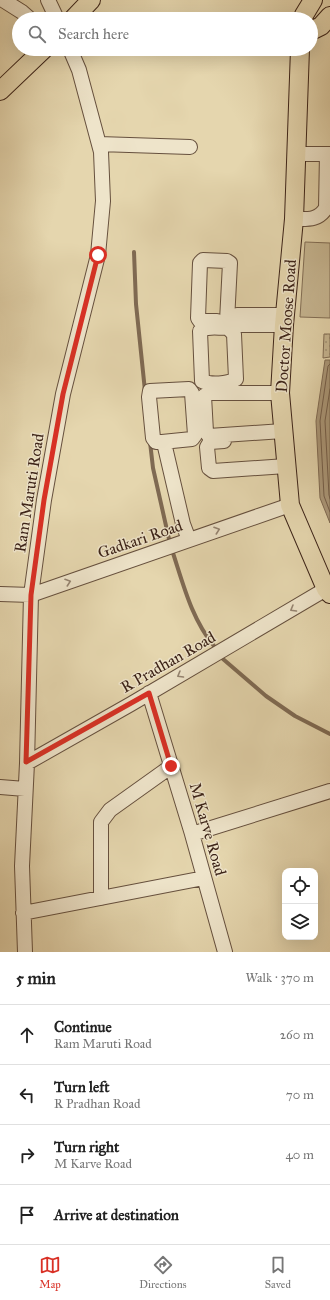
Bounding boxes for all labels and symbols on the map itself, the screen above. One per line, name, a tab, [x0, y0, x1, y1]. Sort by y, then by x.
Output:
route start	[89, 246, 107, 264]
street label: Doctor Moose Road	[272, 259, 300, 393]
street label: Ram Maruti Road	[10, 432, 48, 554]
street label: Gadkari Road	[95, 516, 185, 562]
one-way arrow	[214, 527, 221, 535]
one-way arrow	[64, 578, 71, 587]
one-way arrow	[290, 604, 297, 611]
street label: R Pradhan Road	[117, 627, 219, 697]
one-way arrow	[177, 670, 184, 677]
route end	[162, 757, 180, 775]
street label: M Karve Road	[186, 780, 230, 878]

